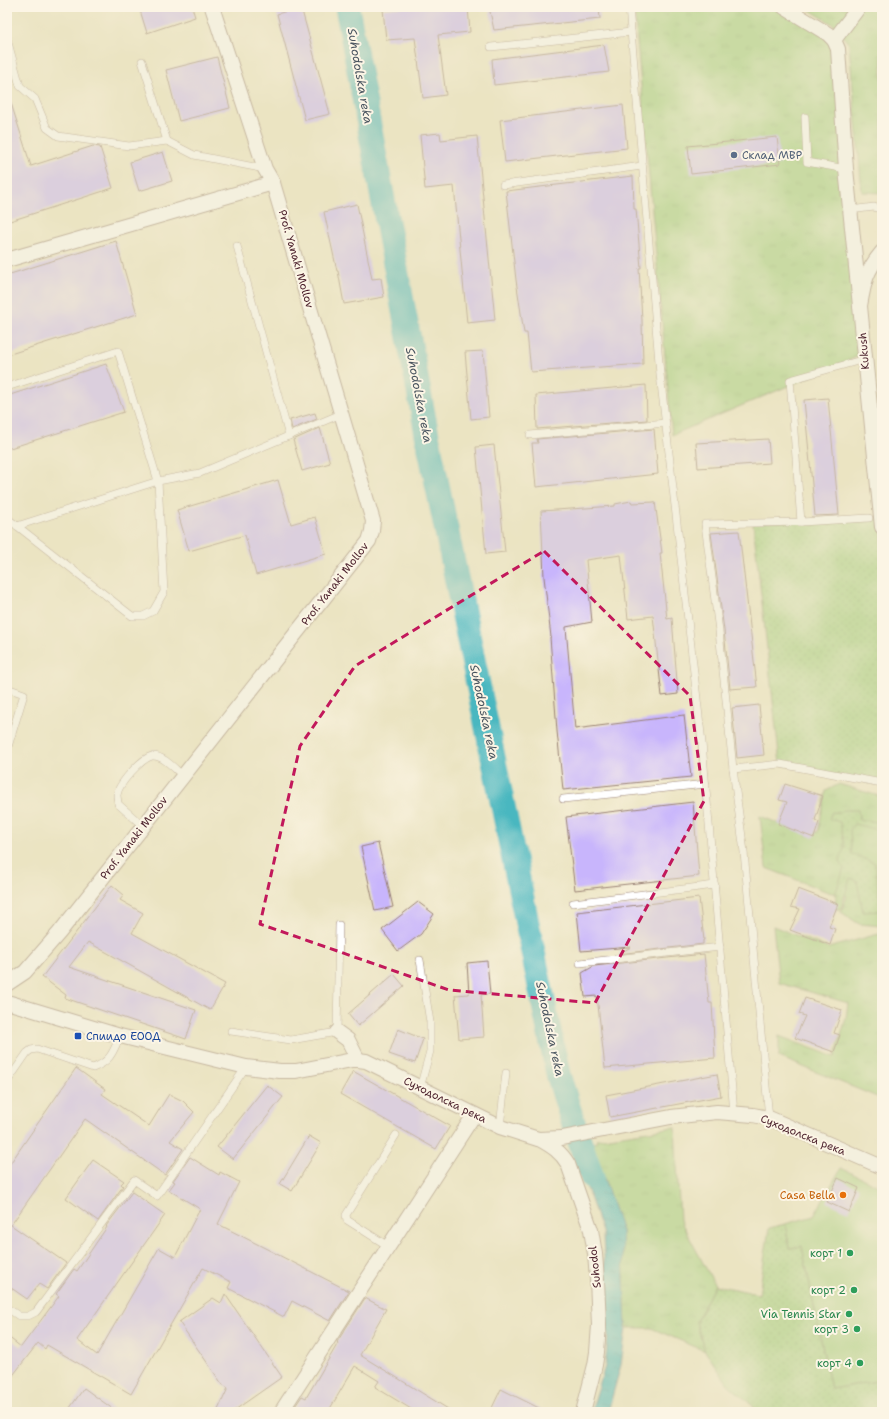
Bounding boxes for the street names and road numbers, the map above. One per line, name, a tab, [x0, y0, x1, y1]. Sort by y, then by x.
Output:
street label: Prof. Yanaki Mollov	[275, 208, 317, 310]
street label: Kukush	[855, 332, 873, 370]
street label: Prof. Yanaki Mollov	[298, 539, 372, 629]
street label: Prof. Yanaki Mollov	[97, 793, 171, 883]
street label: Суходолска река	[401, 1073, 489, 1127]
street label: Суходолска река	[758, 1111, 848, 1159]
street label: Suhodol	[585, 1245, 605, 1289]

